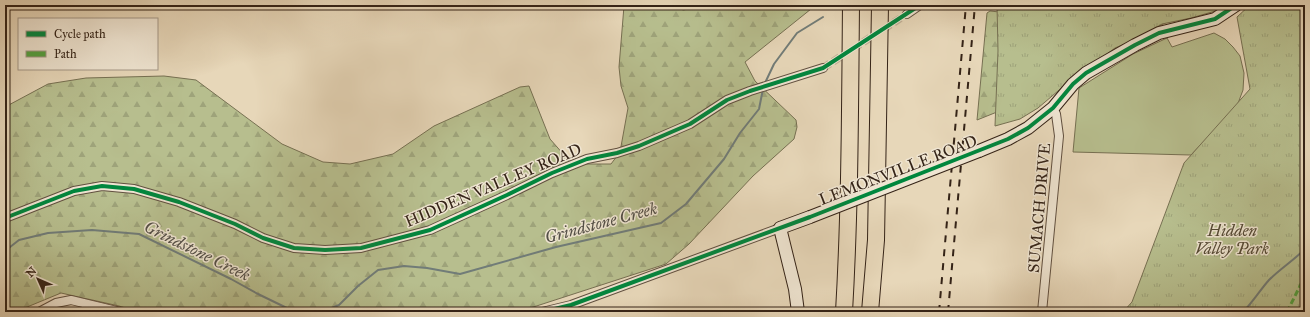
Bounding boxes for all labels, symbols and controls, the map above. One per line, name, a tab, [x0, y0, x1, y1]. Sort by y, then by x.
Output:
legend	[18, 18, 158, 70]
text: Cycle path	[54, 27, 106, 41]
text: Path	[54, 47, 77, 61]
street label: LEMONVILLE ROAD	[816, 131, 980, 209]
street label: HIDDEN VALLEY ROAD	[402, 139, 584, 231]
street label: SUMACH DRIVE	[1024, 142, 1054, 274]
water label: Grindstone Creek	[542, 198, 660, 248]
water label: Grindstone Creek	[140, 216, 254, 286]
park label: Hidden Valley Park	[1195, 221, 1269, 258]
north arrow	[18, 259, 58, 299]
text: N	[23, 264, 40, 280]

